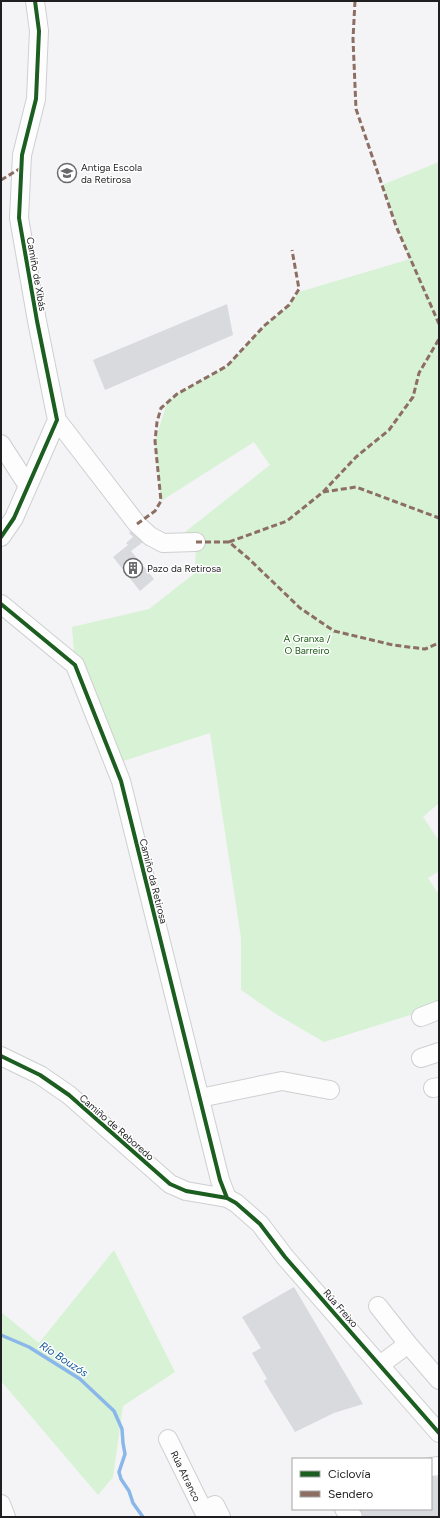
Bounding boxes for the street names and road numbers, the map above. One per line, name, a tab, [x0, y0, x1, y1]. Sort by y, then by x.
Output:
street label: Camiño de Xibás	[24, 236, 49, 312]
street label: Camiño da Retirosa	[137, 837, 170, 925]
street label: Camiño de Reboredo	[77, 1091, 157, 1163]
street label: Rúa Freixo	[320, 1287, 361, 1330]
street label: Rúa Atranco	[168, 1449, 204, 1504]

